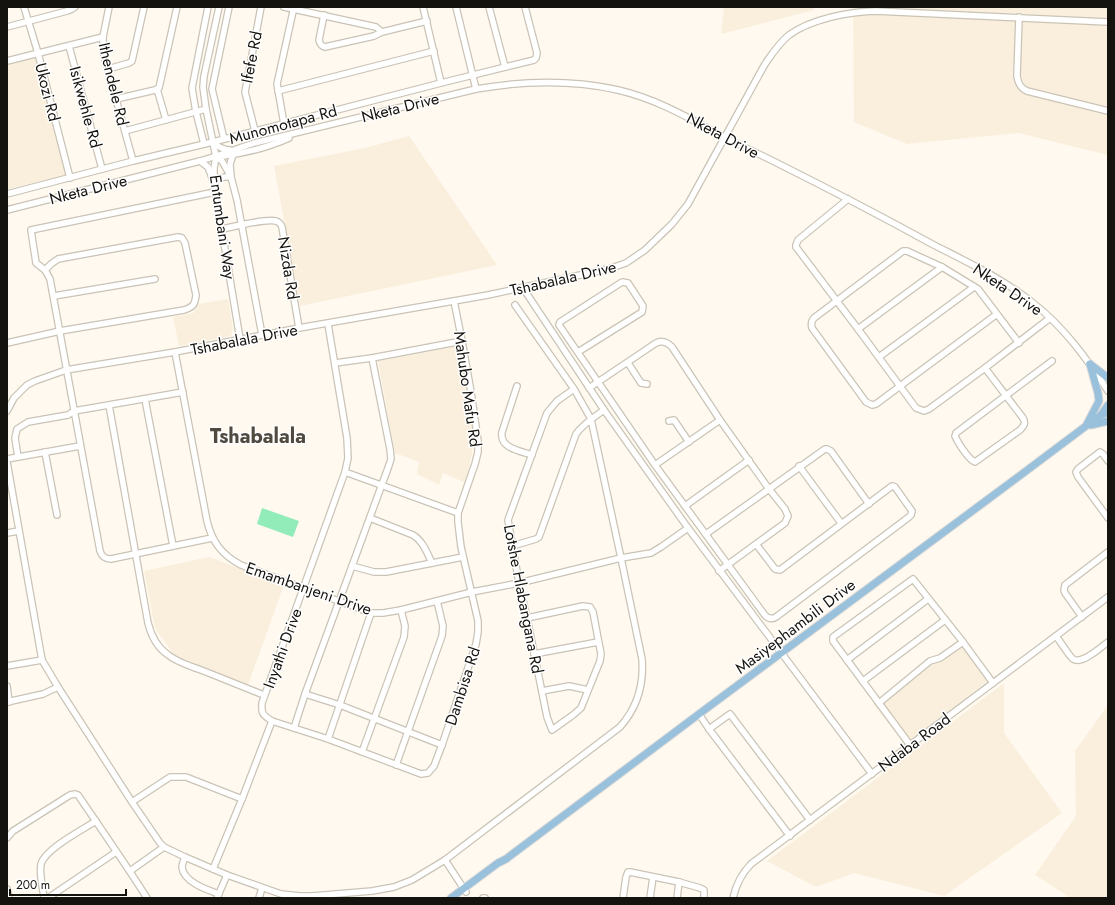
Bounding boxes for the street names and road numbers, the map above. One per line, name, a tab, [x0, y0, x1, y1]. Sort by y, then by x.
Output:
street label: Ifefe Rd	[235, 29, 268, 85]
street label: Ithendele Rd	[93, 40, 134, 128]
street label: Ukozi Rd	[29, 60, 66, 124]
street label: Isikwehle Rd	[64, 64, 107, 151]
street label: Nketa Drive	[359, 87, 441, 128]
street label: Munomotapa Rd	[227, 99, 340, 150]
street label: Nketa Drive	[682, 107, 763, 164]
street label: Nketa Drive	[47, 169, 129, 210]
street label: Entumbani Way	[204, 173, 241, 282]
street label: Nizda Rd	[272, 235, 305, 301]
street label: Tshabalala Drive	[508, 255, 618, 302]
street label: Nketa Drive	[968, 258, 1047, 321]
street label: Tshabalala Drive	[189, 318, 299, 361]
street label: Mahubo Mafu Rd	[448, 330, 487, 448]
street label: Lotshe Hlabangana Rd	[498, 523, 549, 676]
street label: Emambanjeni Drive	[243, 556, 375, 621]
street label: Masiyephambili Drive	[730, 573, 860, 679]
street label: Inyathi Drive	[257, 605, 308, 691]
street label: Dambisa Rd	[439, 644, 486, 728]
street label: Ndaba Road	[873, 708, 955, 777]

